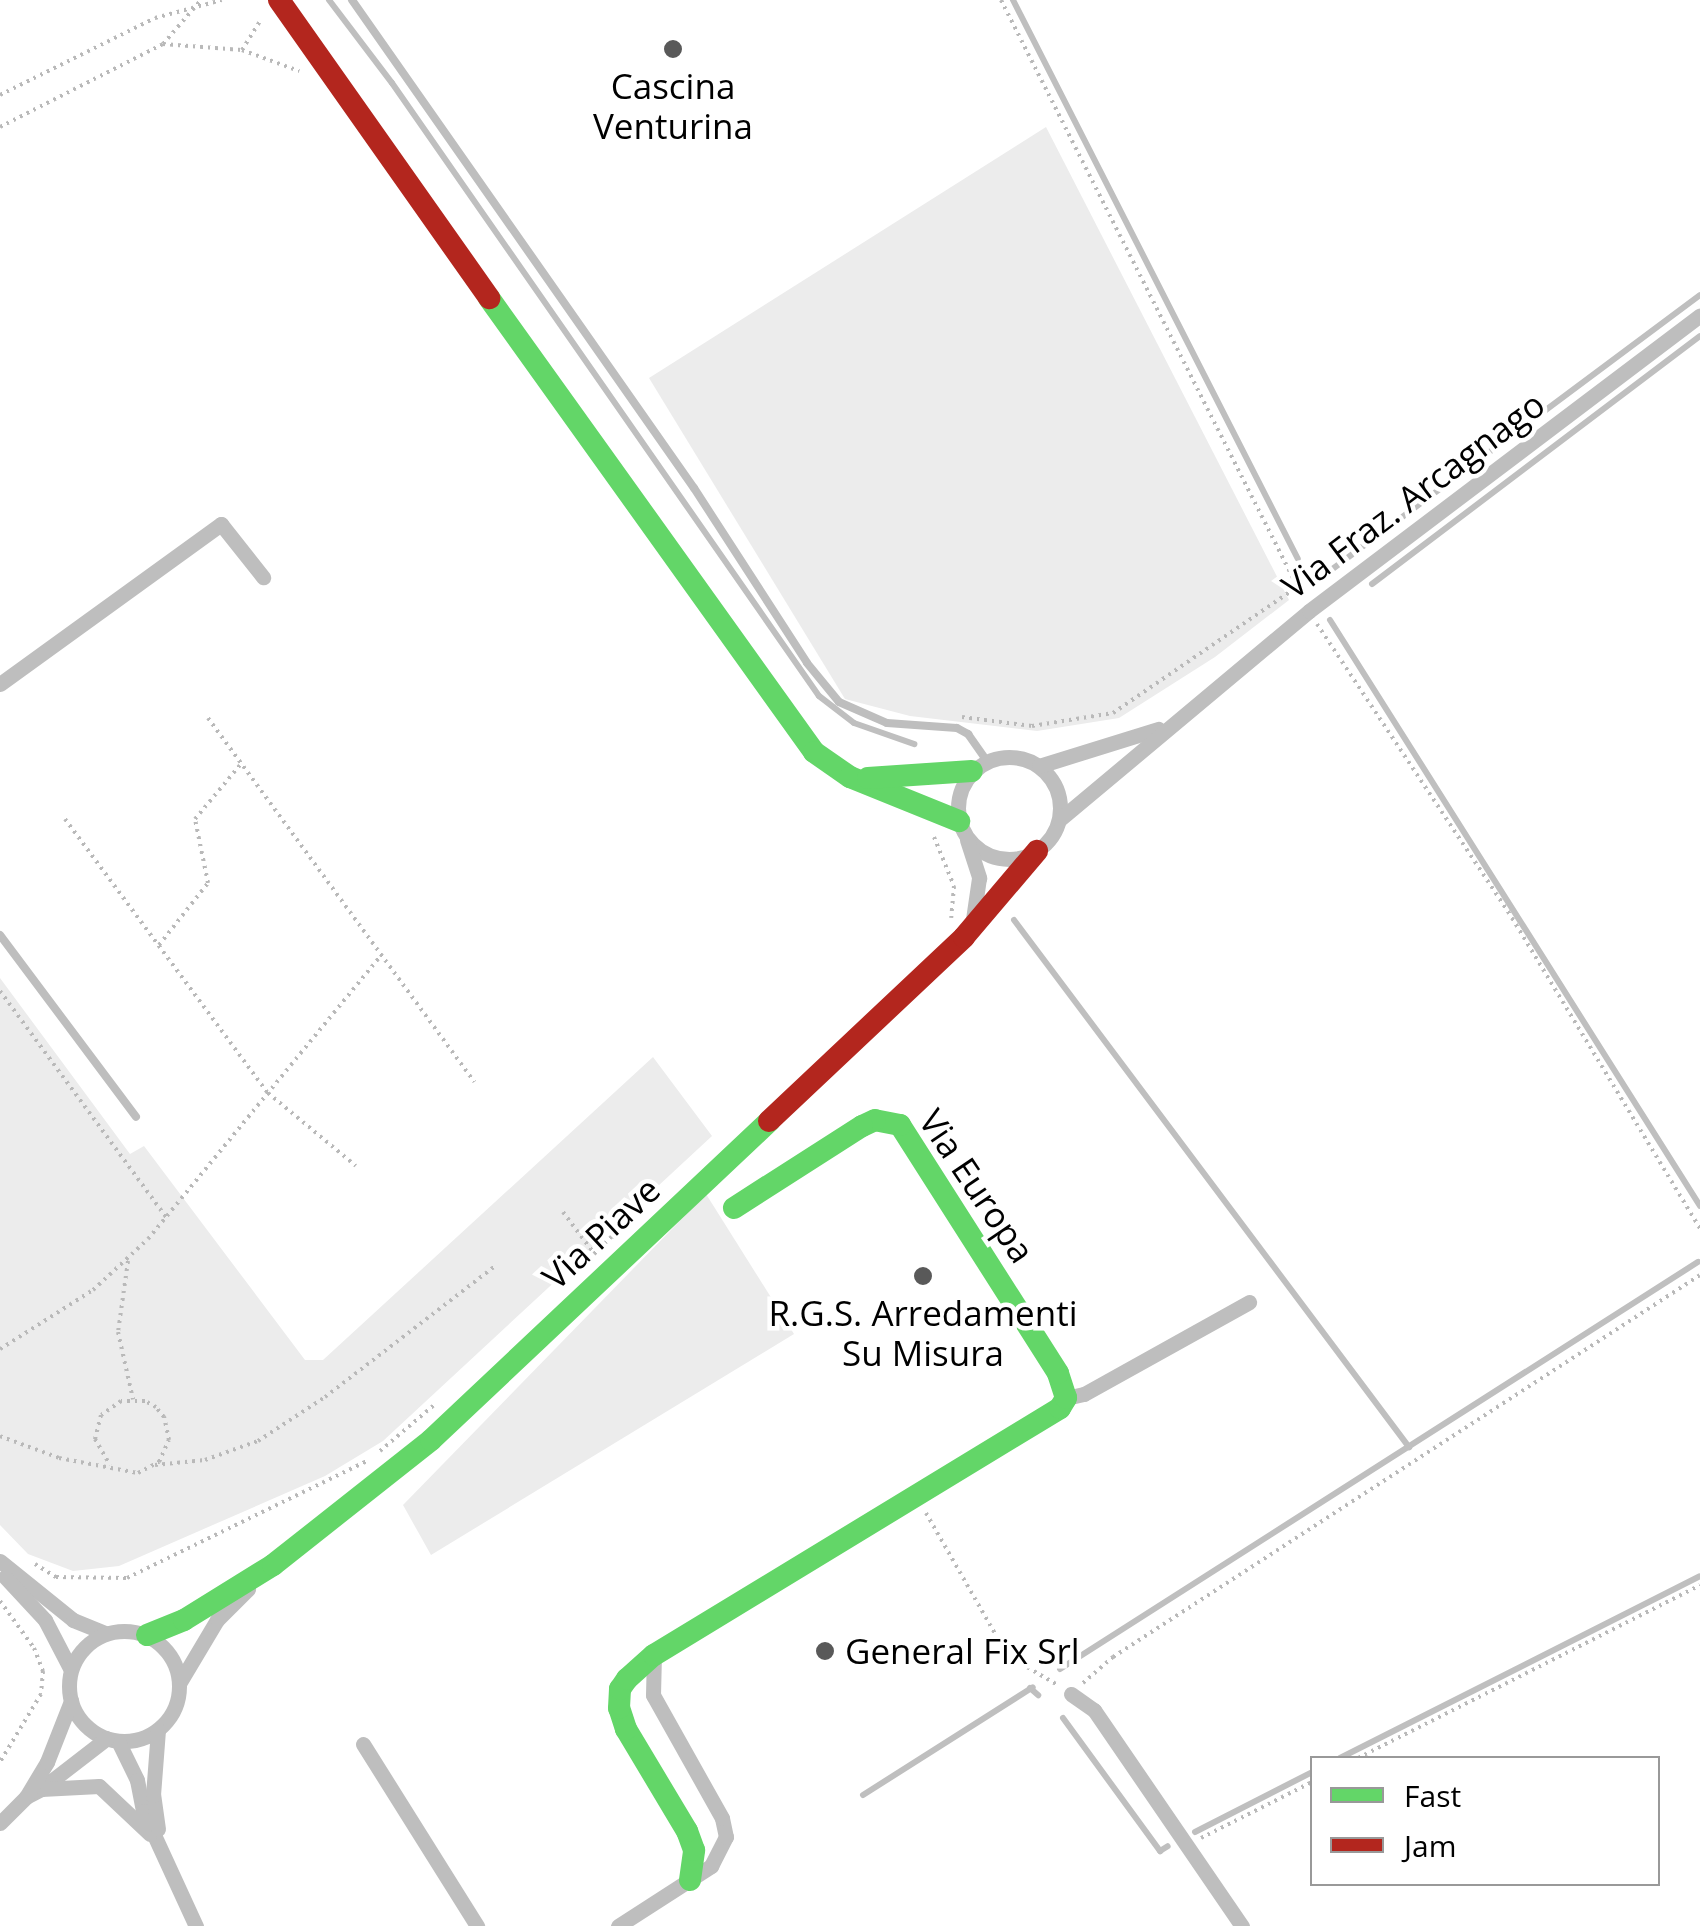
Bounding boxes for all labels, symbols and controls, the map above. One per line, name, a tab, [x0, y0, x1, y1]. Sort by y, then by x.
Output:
marker: Cascina Venturina	[662, 38, 684, 60]
place label: Cascina Venturina	[593, 65, 753, 147]
street label: Via Fraz. Arcagnago	[1274, 383, 1552, 607]
street label: Via Europa	[911, 1102, 1043, 1270]
street label: Via Piave	[534, 1168, 668, 1298]
marker: R.G.S. Arredamenti Su Misura	[912, 1265, 934, 1287]
place label: R.G.S. Arredamenti Su Misura	[768, 1292, 1078, 1374]
place label: General Fix Srl	[845, 1630, 1080, 1672]
marker: General Fix Srl	[814, 1640, 836, 1662]
legend	[1310, 1756, 1660, 1886]
text: Fast	[1404, 1775, 1461, 1816]
text: Jam	[1404, 1825, 1457, 1866]

